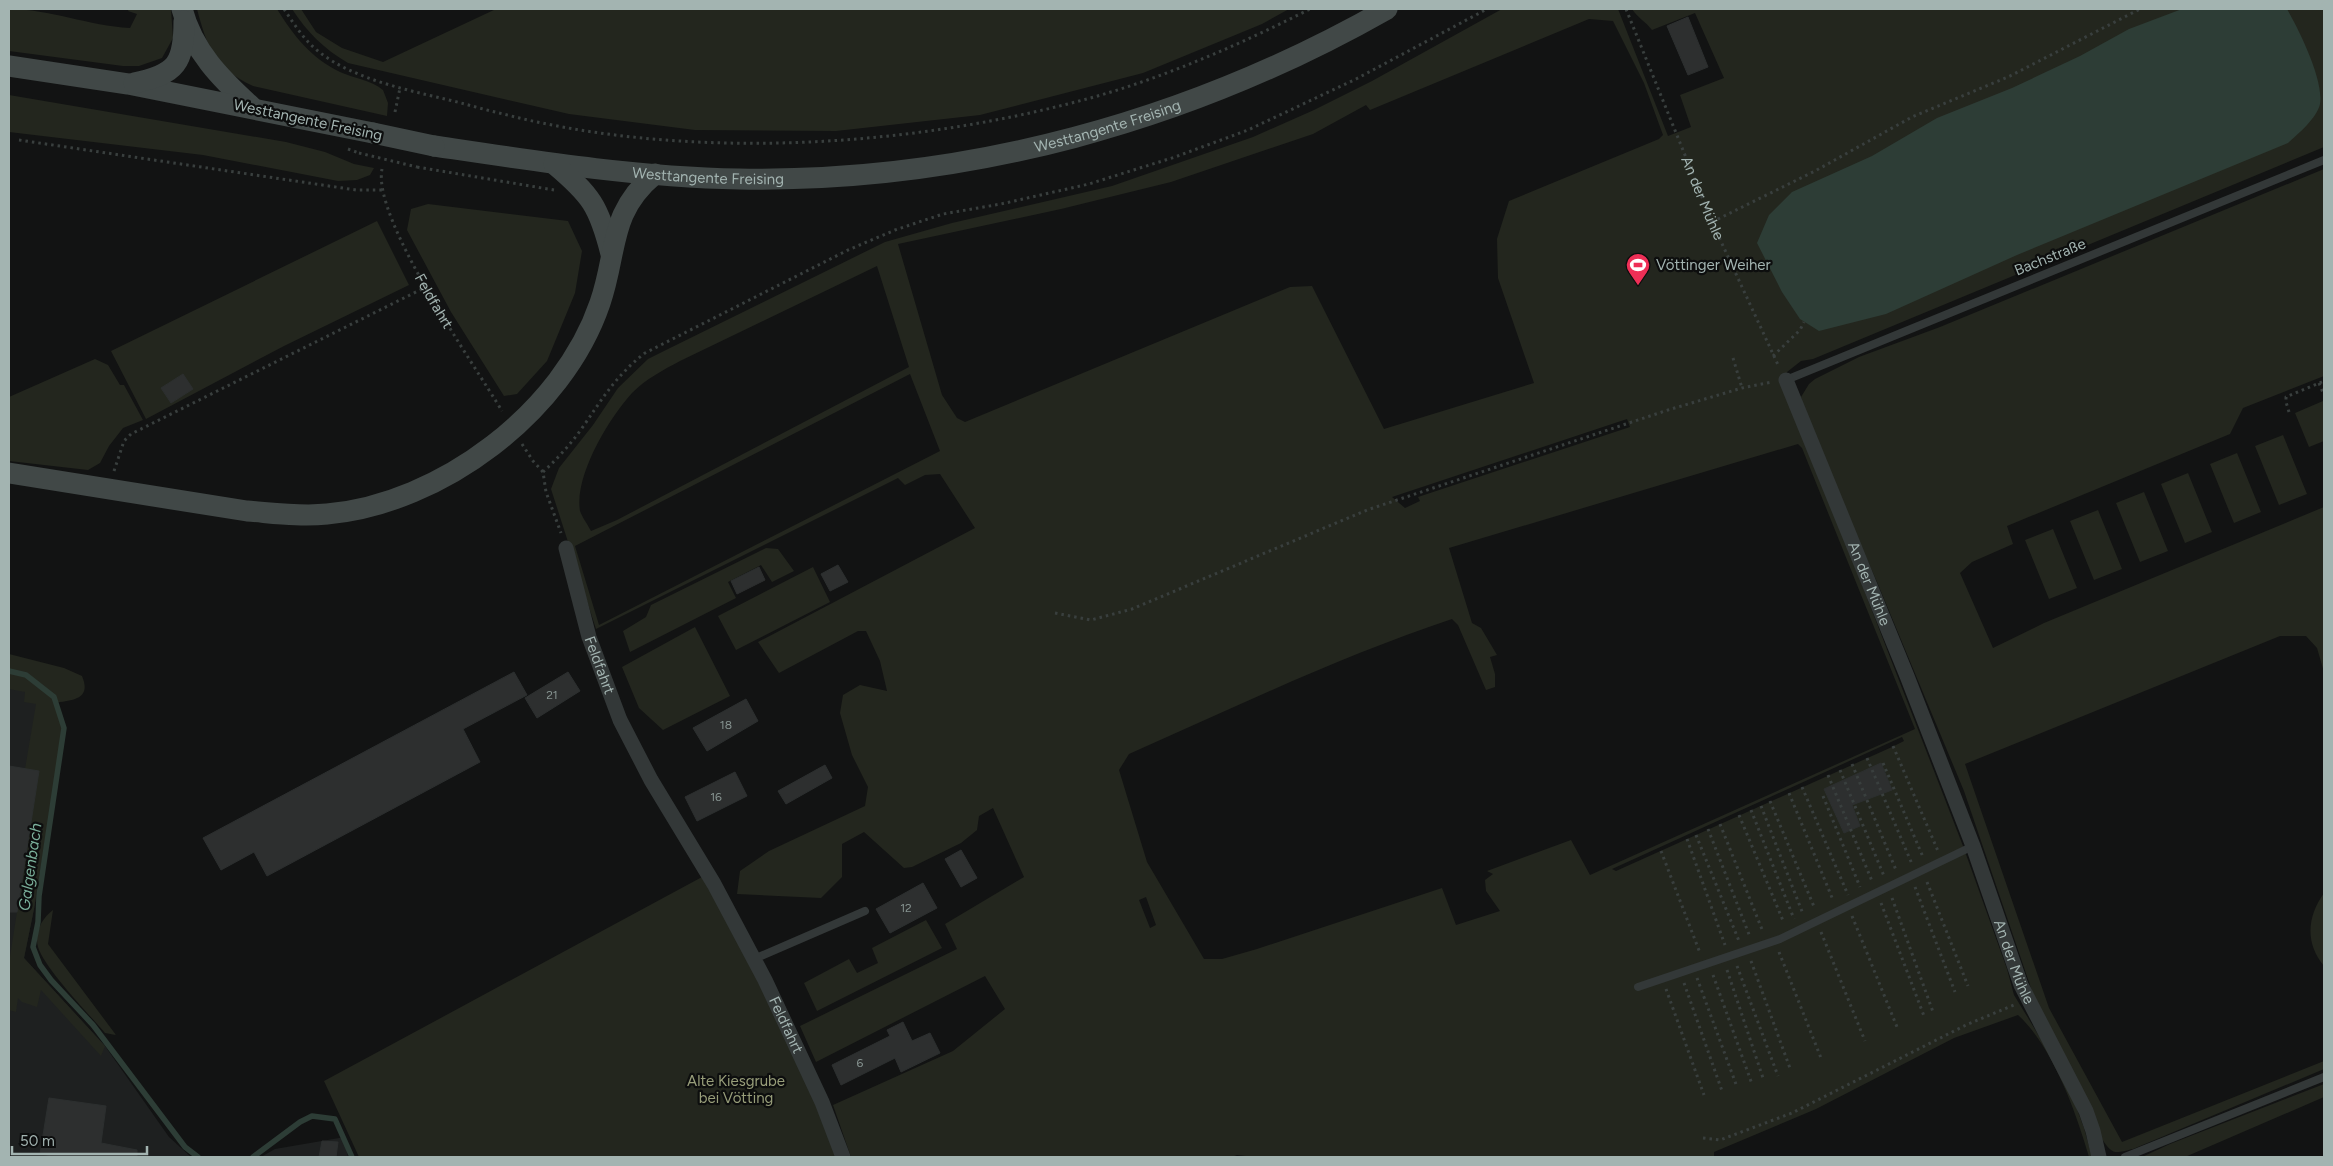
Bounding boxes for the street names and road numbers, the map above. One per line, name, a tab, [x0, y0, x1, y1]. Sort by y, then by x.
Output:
street label: Westtangente Freising	[232, 95, 384, 145]
street label: Westtangente Freising	[1033, 96, 1183, 156]
street label: An der Mühle	[1677, 154, 1728, 243]
street label: Westtangente Freising	[632, 164, 784, 188]
street label: Bachstraße	[2012, 235, 2088, 279]
street label: Feldfahrt	[411, 271, 457, 332]
street label: An der Mühle	[1844, 539, 1894, 628]
street label: Feldfahrt	[580, 634, 619, 697]
street label: An der Mühle	[1990, 917, 2038, 1007]
street label: Feldfahrt	[765, 994, 807, 1057]

